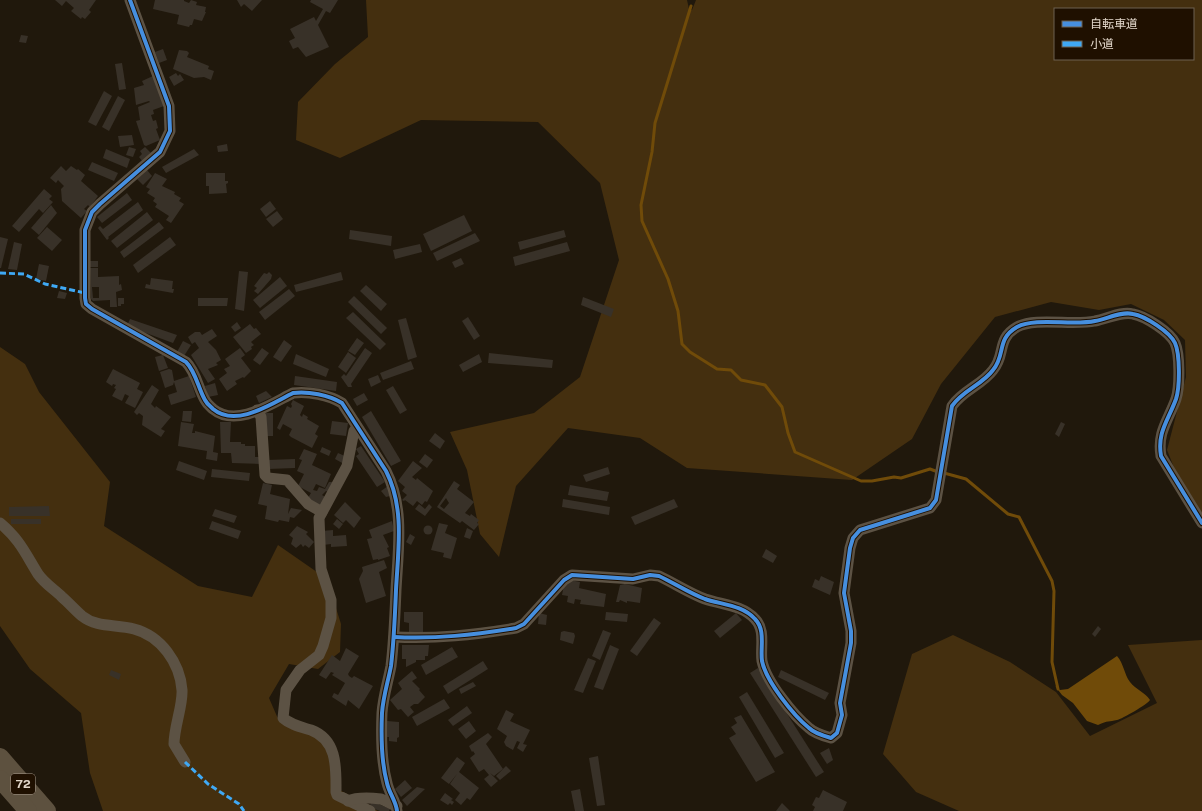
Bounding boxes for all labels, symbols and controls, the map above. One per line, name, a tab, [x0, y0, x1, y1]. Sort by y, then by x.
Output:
legend	[1054, 8, 1194, 60]
text: 自転車道	[1090, 17, 1138, 31]
text: 小道	[1090, 37, 1114, 51]
road number: 72	[11, 774, 35, 794]

